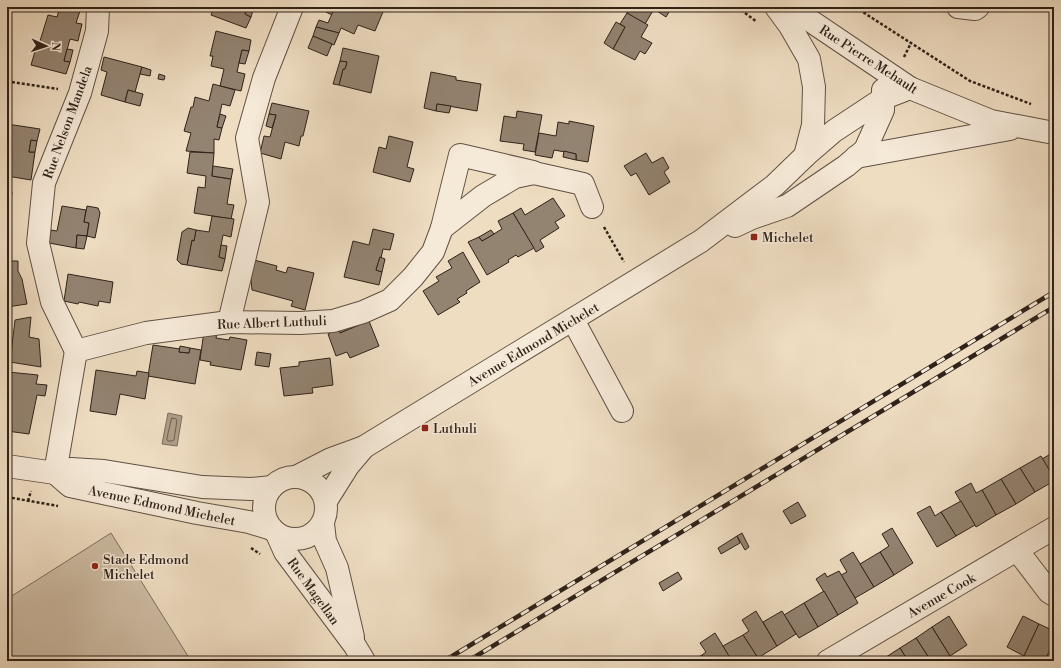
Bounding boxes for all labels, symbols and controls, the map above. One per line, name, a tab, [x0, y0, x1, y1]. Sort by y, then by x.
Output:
street label: Rue Pierre Mehault	[816, 22, 921, 98]
north arrow	[26, 26, 66, 66]
text: N	[48, 42, 62, 51]
street label: Rue Nelson Mandela	[40, 63, 96, 181]
place label: Michelet	[762, 230, 814, 246]
marker: Michelet	[749, 232, 759, 242]
street label: Avenue Edmond Michelet	[464, 299, 602, 391]
street label: Rue Albert Luthuli	[217, 313, 327, 333]
place label: Luthuli	[433, 421, 477, 437]
marker: Luthuli	[420, 423, 430, 433]
street label: Avenue Edmond Michelet	[86, 482, 237, 529]
place label: Stade Edmond Michelet	[103, 552, 189, 583]
street label: Rue Magellan	[284, 555, 343, 628]
marker: Stade Edmond Michelet	[90, 561, 100, 571]
street label: Avenue Cook	[904, 569, 979, 622]

